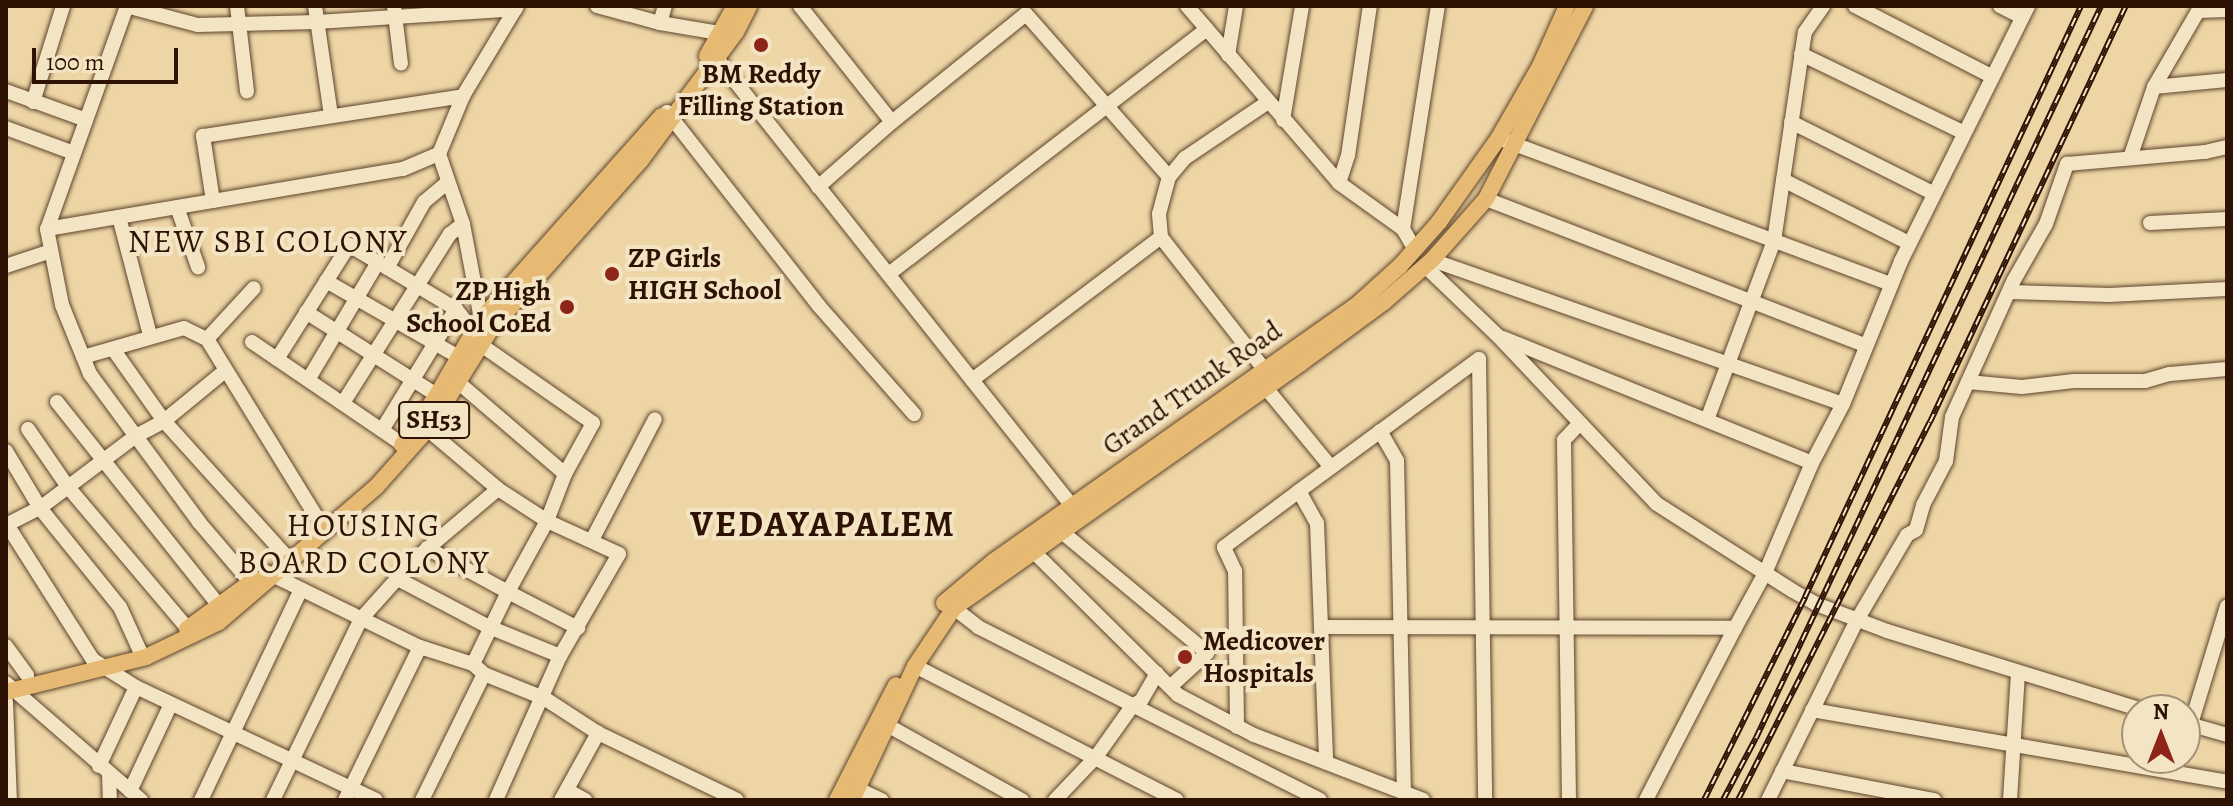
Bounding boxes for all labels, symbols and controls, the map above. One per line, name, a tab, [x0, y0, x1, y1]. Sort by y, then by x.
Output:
scale bar	[36, 32, 182, 82]
marker: BM Reddy Filling Station	[752, 36, 770, 54]
text: 100 m	[46, 46, 105, 78]
place label: BM Reddy Filling Station	[678, 57, 844, 123]
district label: NEW SBI COLONY	[128, 222, 408, 260]
place label: ZP Girls HIGH School	[628, 241, 781, 307]
marker: ZP Girls HIGH School	[603, 265, 621, 283]
place label: ZP High School CoEd	[406, 274, 551, 340]
marker: ZP High School CoEd	[558, 298, 576, 316]
street label: Grand Trunk Road	[1096, 314, 1288, 462]
road number: SH53	[398, 398, 470, 442]
district label: VEDAYAPALEM	[690, 502, 956, 546]
district label: HOUSING BOARD COLONY	[238, 507, 490, 582]
place label: Medicover Hospitals	[1203, 624, 1325, 690]
marker: Medicover Hospitals	[1174, 646, 1196, 668]
north arrow	[2121, 694, 2201, 774]
text: N	[2153, 697, 2169, 727]

